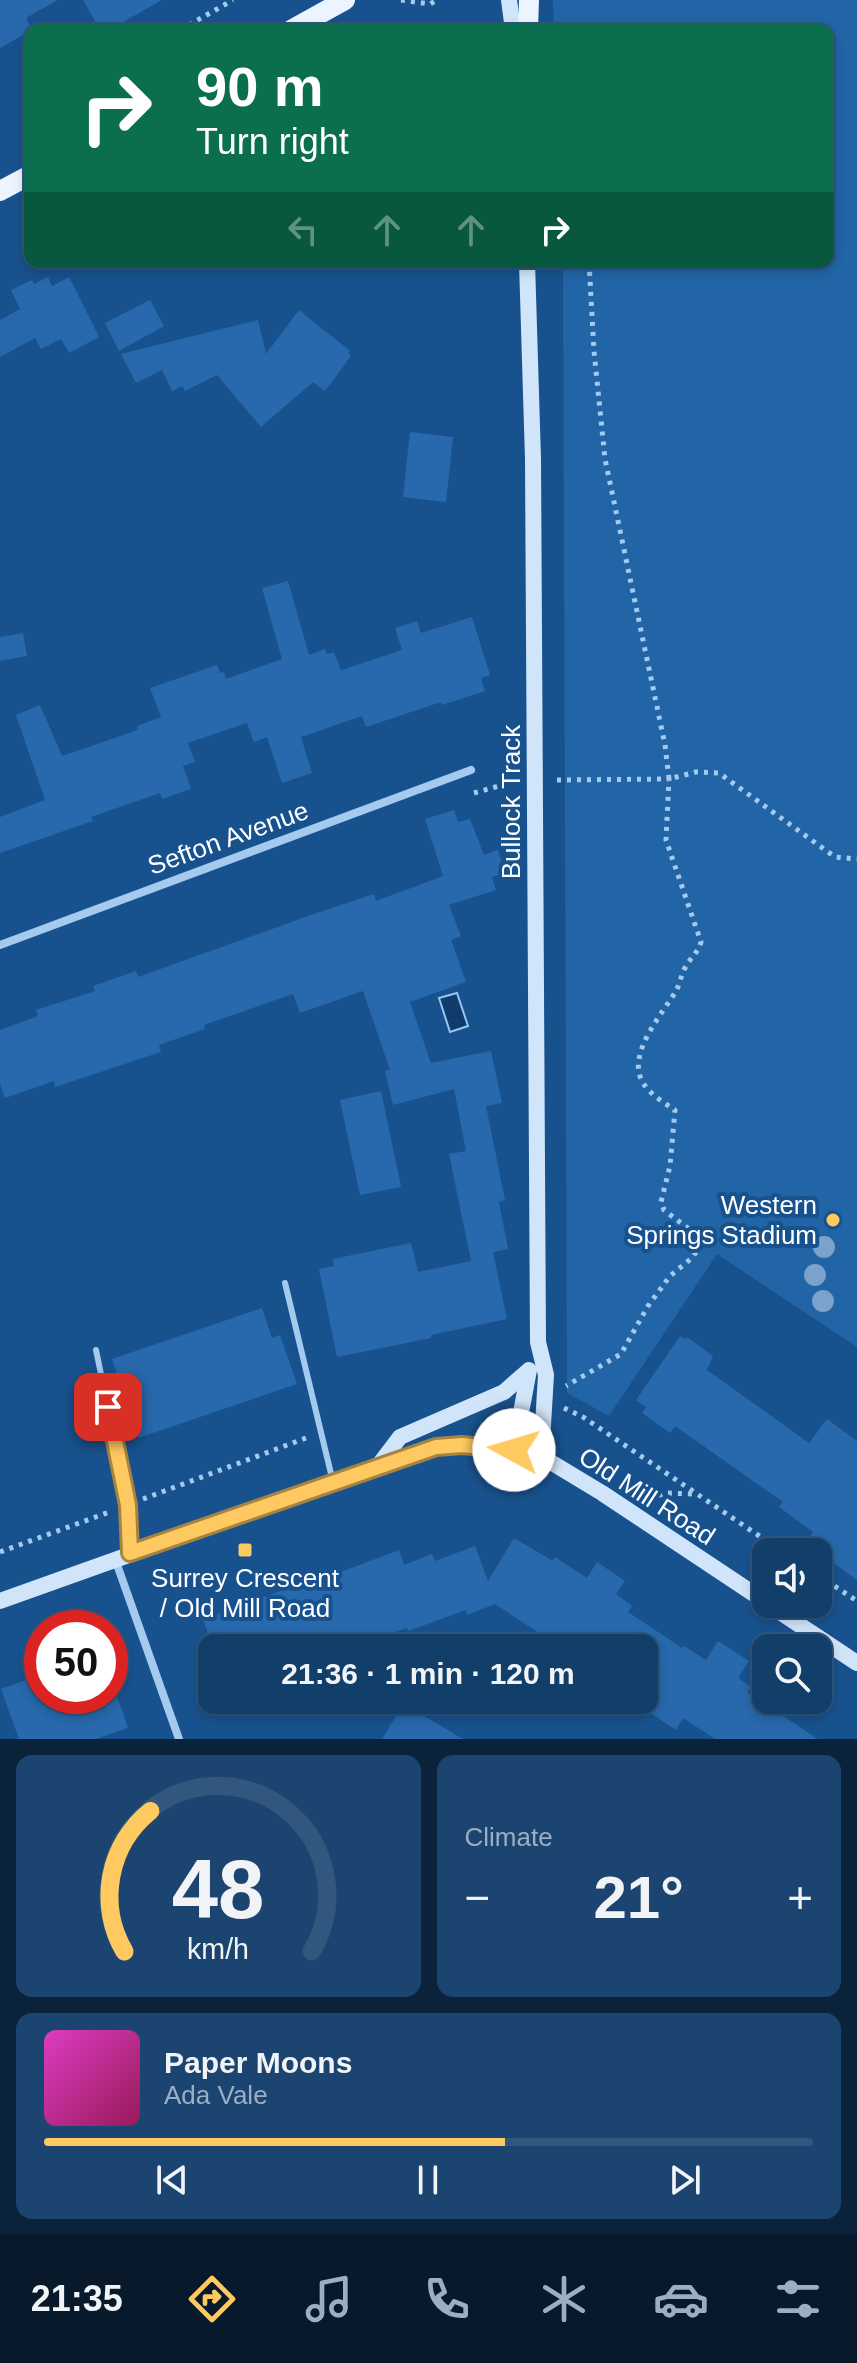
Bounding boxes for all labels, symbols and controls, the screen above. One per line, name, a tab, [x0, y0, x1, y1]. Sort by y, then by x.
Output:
text: 90 m	[196, 55, 324, 118]
icon: right	[64, 56, 168, 160]
text: Turn right	[196, 121, 349, 162]
icon: left	[281, 208, 325, 252]
icon: ahead	[365, 208, 409, 252]
icon: ahead	[449, 208, 493, 252]
icon: right	[533, 208, 577, 252]
street label: Bullock Track	[496, 724, 526, 879]
street label: Sefton Avenue	[144, 795, 312, 881]
place label: Western Springs Stadium	[626, 1190, 817, 1250]
marker: Western Springs Stadium	[824, 1211, 842, 1229]
pin	[74, 1373, 142, 1441]
icon: arrive	[86, 1385, 130, 1429]
position arrow	[472, 1408, 556, 1492]
street label: Old Mill Road	[573, 1441, 721, 1551]
map controls	[752, 1538, 832, 1714]
button: sound	[752, 1538, 832, 1618]
marker: Surrey Crescent / Old Mill Road	[236, 1541, 254, 1559]
place label: Surrey Crescent / Old Mill Road	[151, 1563, 340, 1623]
speed limit sign: 50	[24, 1610, 128, 1714]
button: search	[752, 1634, 832, 1714]
text: 21:36 · 1 min · 120 m	[281, 1657, 575, 1690]
text: Climate	[465, 1822, 553, 1852]
text: 48	[172, 1843, 265, 1936]
text: 21°	[593, 1864, 684, 1931]
text: −	[465, 1873, 490, 1922]
text: +	[787, 1873, 813, 1922]
text: km/h	[187, 1933, 249, 1965]
text: Paper Moons	[164, 2046, 352, 2079]
text: Ada Vale	[164, 2080, 268, 2110]
icon: previous	[150, 2158, 194, 2202]
icon: pause	[406, 2158, 450, 2202]
icon: next	[663, 2158, 707, 2202]
icon: directions	[184, 2271, 240, 2327]
icon: music	[301, 2271, 357, 2327]
icon: phone	[419, 2271, 475, 2327]
icon: climate	[536, 2271, 592, 2327]
icon: car	[653, 2271, 709, 2327]
icon: filters	[770, 2271, 826, 2327]
text: 21:35	[31, 2278, 123, 2319]

